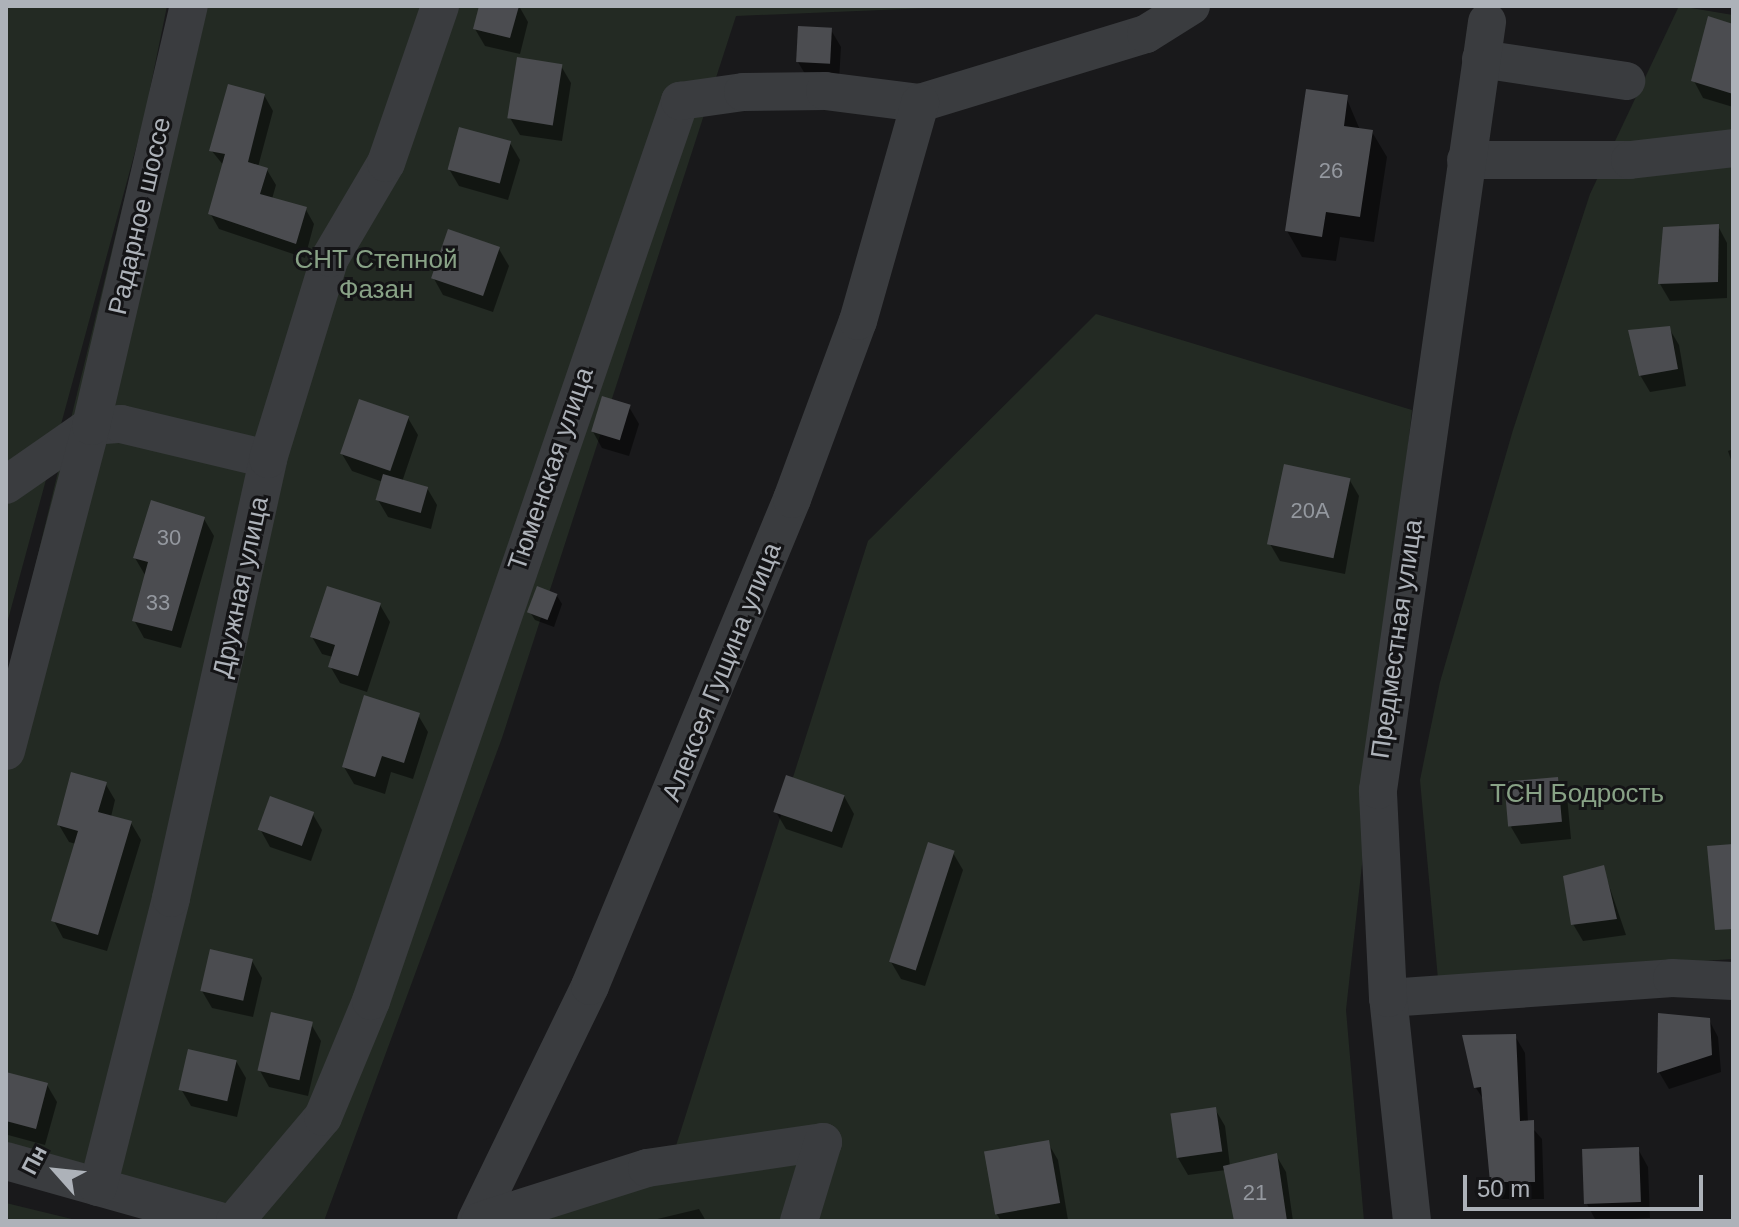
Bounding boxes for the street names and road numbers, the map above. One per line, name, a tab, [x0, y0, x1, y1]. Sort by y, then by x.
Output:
street label: Радарное шоссе	[102, 114, 178, 318]
street label: Тюменская улица	[502, 363, 600, 575]
street label: Дружная улица	[207, 494, 275, 680]
street label: Предместная улица	[1365, 517, 1429, 761]
street label: Алексея Гущина улица	[656, 538, 788, 806]

